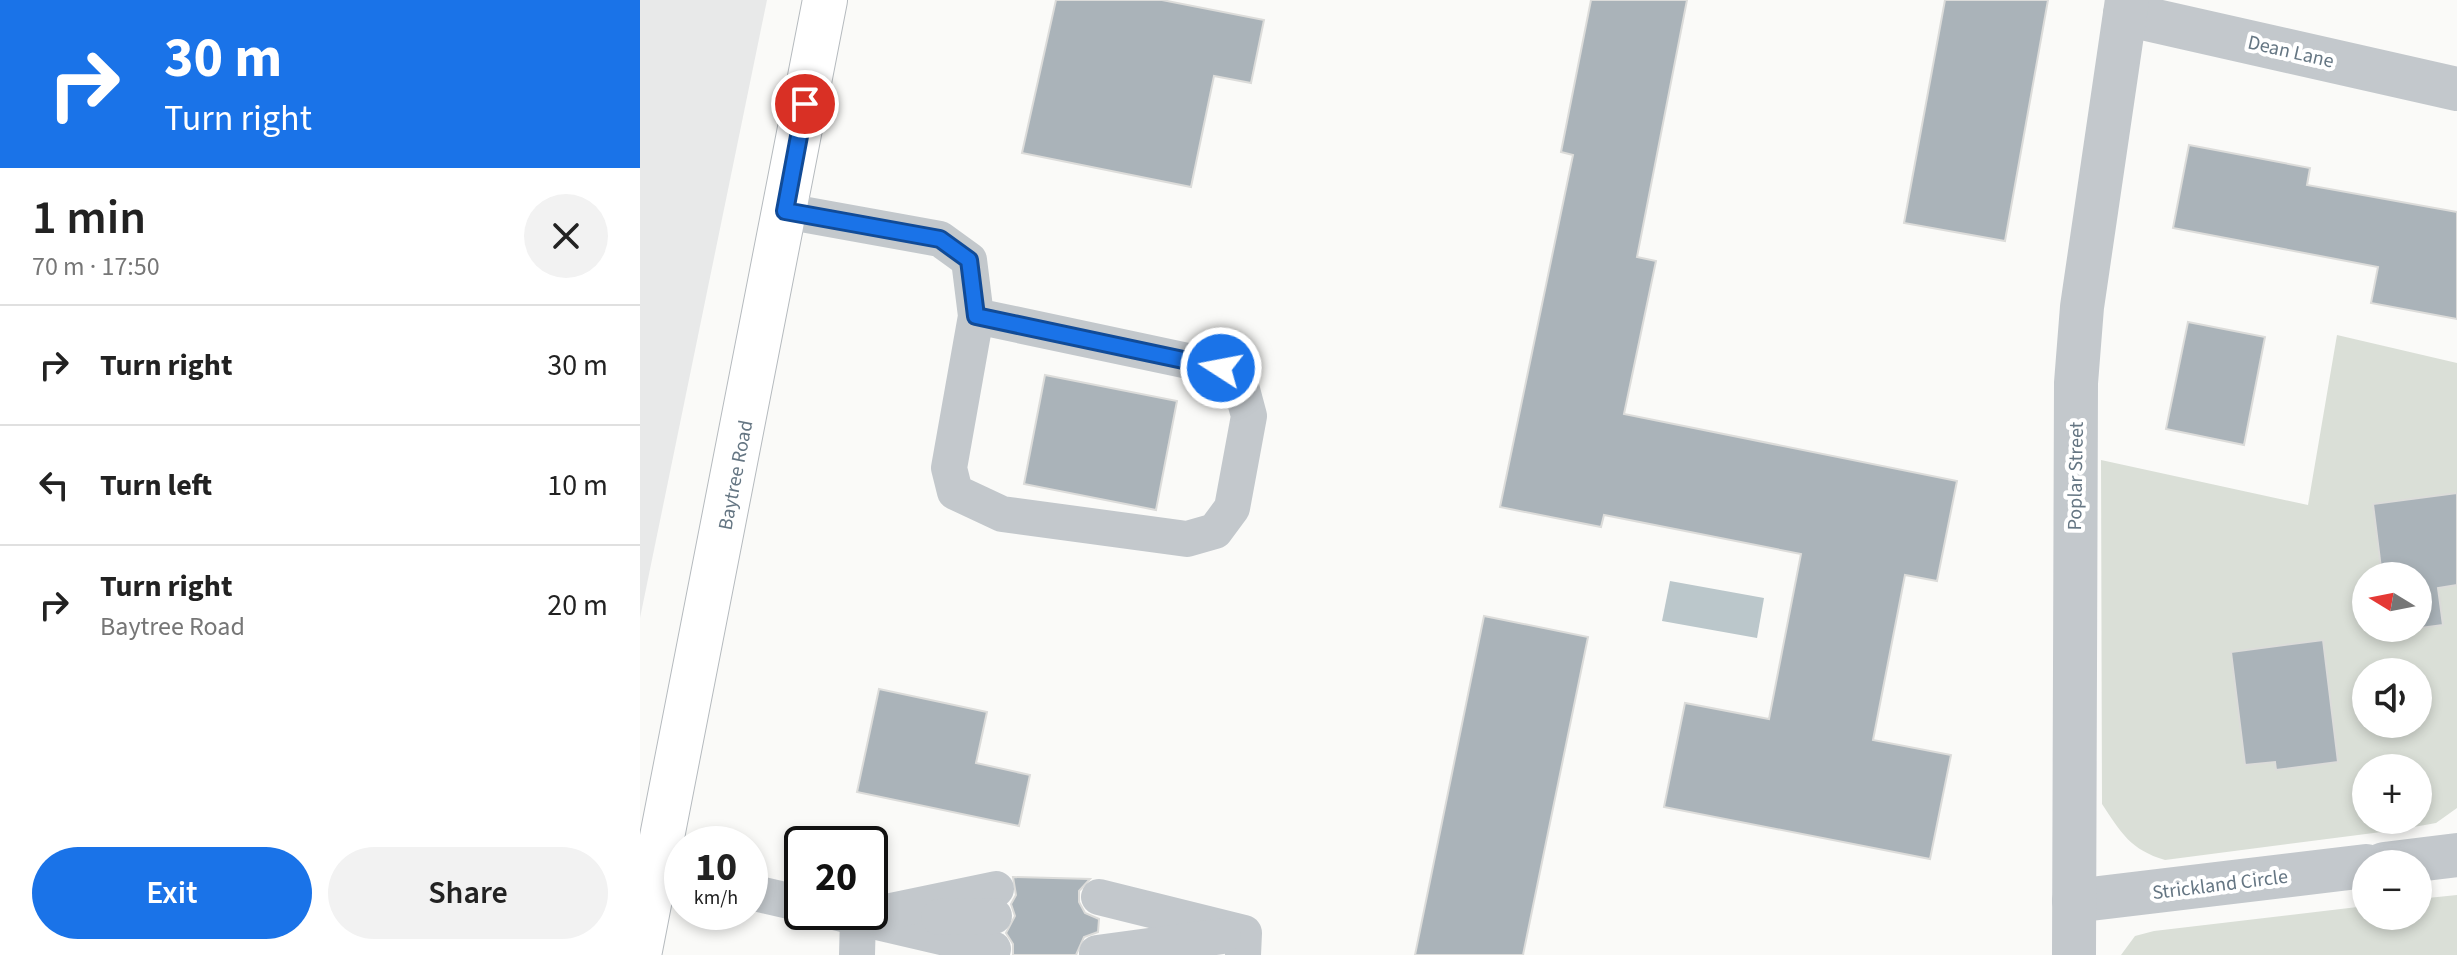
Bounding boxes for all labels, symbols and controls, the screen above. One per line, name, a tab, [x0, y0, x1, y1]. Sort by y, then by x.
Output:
text: 30 m	[164, 19, 282, 98]
street label: Dean Lane	[2245, 28, 2337, 75]
icon: right	[32, 32, 136, 136]
pin	[771, 70, 839, 138]
icon: arrive	[783, 82, 827, 126]
text: Turn right	[164, 93, 312, 144]
text: 1 min	[32, 184, 146, 252]
button: close	[524, 194, 608, 278]
text: 70 m · 17:50	[32, 248, 160, 285]
position arrow	[1179, 326, 1263, 410]
icon: right	[32, 343, 76, 387]
text: Turn right	[100, 344, 232, 387]
text: 30 m	[547, 344, 608, 387]
street label: Baytree Road	[712, 418, 760, 533]
street label: Poplar Street	[2061, 421, 2091, 531]
icon: left	[32, 463, 76, 507]
text: Turn left	[100, 464, 212, 507]
text: 10 m	[547, 464, 608, 507]
north arrow	[2352, 562, 2432, 642]
map controls	[2352, 562, 2432, 930]
text: Turn right	[100, 565, 232, 608]
icon: right	[32, 583, 76, 627]
text: 20 m	[547, 584, 608, 627]
text: Baytree Road	[100, 608, 245, 645]
button: sound	[2352, 658, 2432, 738]
button: +	[2352, 754, 2432, 834]
speed limit sign: 20	[784, 826, 888, 930]
text: 10	[695, 839, 737, 896]
button: Exit	[32, 847, 312, 939]
button: Share	[328, 847, 608, 939]
button: −	[2352, 850, 2432, 930]
street label: Strickland Circle	[2151, 863, 2290, 907]
text: km/h	[694, 884, 738, 912]

